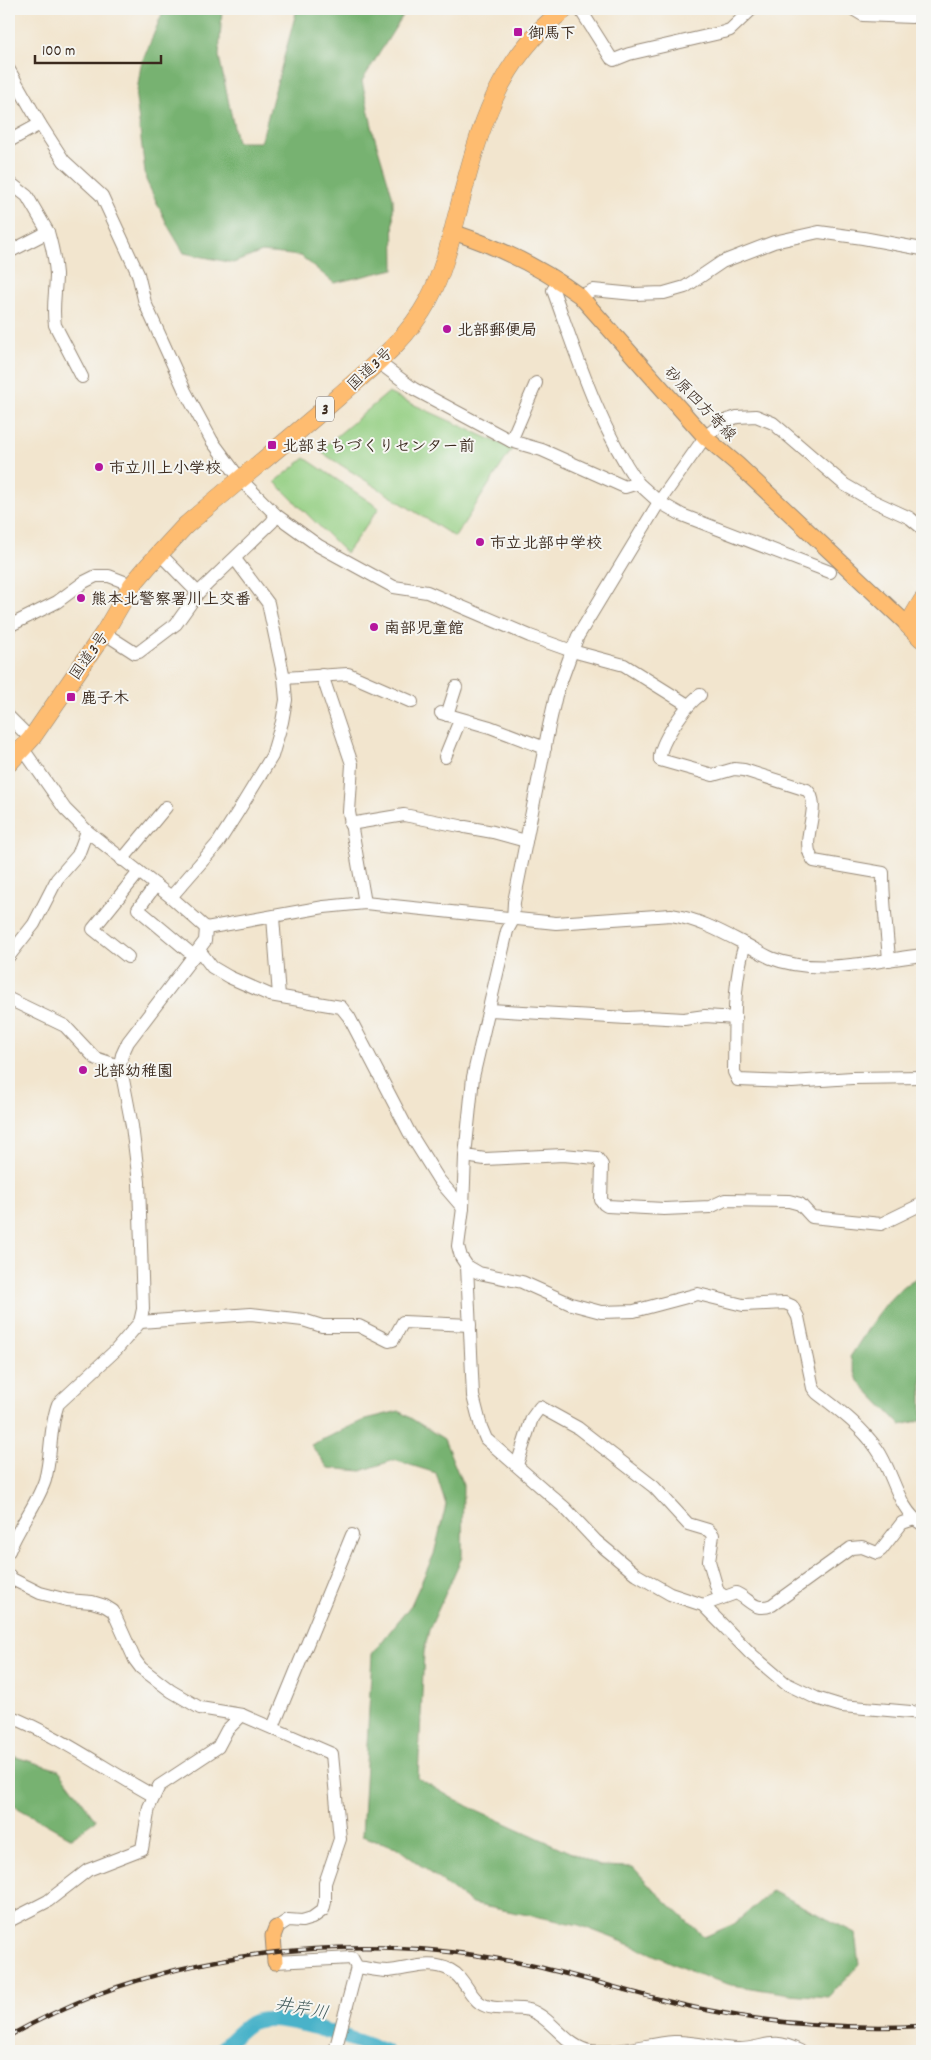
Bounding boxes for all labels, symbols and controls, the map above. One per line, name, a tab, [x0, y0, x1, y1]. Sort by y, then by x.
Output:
place label: 御馬下	[528, 23, 576, 46]
marker: 御馬下	[512, 26, 524, 38]
scale bar	[35, 32, 161, 64]
text: 100 m	[42, 41, 75, 63]
place label: 北部郵便局	[457, 320, 537, 343]
marker: 北部郵便局	[441, 323, 453, 335]
street label: 国道3号	[343, 343, 399, 397]
street label: 砂原四方寄線	[658, 362, 741, 447]
road number: 3	[316, 396, 334, 422]
place label: 北部まちづくりセンター前	[282, 436, 474, 459]
marker: 北部まちづくりセンター前	[266, 439, 278, 451]
place label: 市立川上小学校	[109, 458, 221, 481]
marker: 市立川上小学校	[93, 461, 105, 473]
place label: 市立北部中学校	[490, 533, 602, 556]
marker: 市立北部中学校	[474, 536, 486, 548]
place label: 熊本北警察署川上交番	[91, 589, 251, 612]
marker: 熊本北警察署川上交番	[75, 592, 87, 604]
place label: 南部児童館	[384, 618, 464, 641]
marker: 南部児童館	[368, 621, 380, 633]
street label: 国道3号	[65, 627, 115, 686]
place label: 鹿子木	[81, 688, 129, 711]
marker: 鹿子木	[65, 691, 77, 703]
place label: 北部幼稚園	[93, 1061, 173, 1084]
marker: 北部幼稚園	[77, 1064, 89, 1076]
water label: 井芹川	[273, 1993, 330, 2028]

